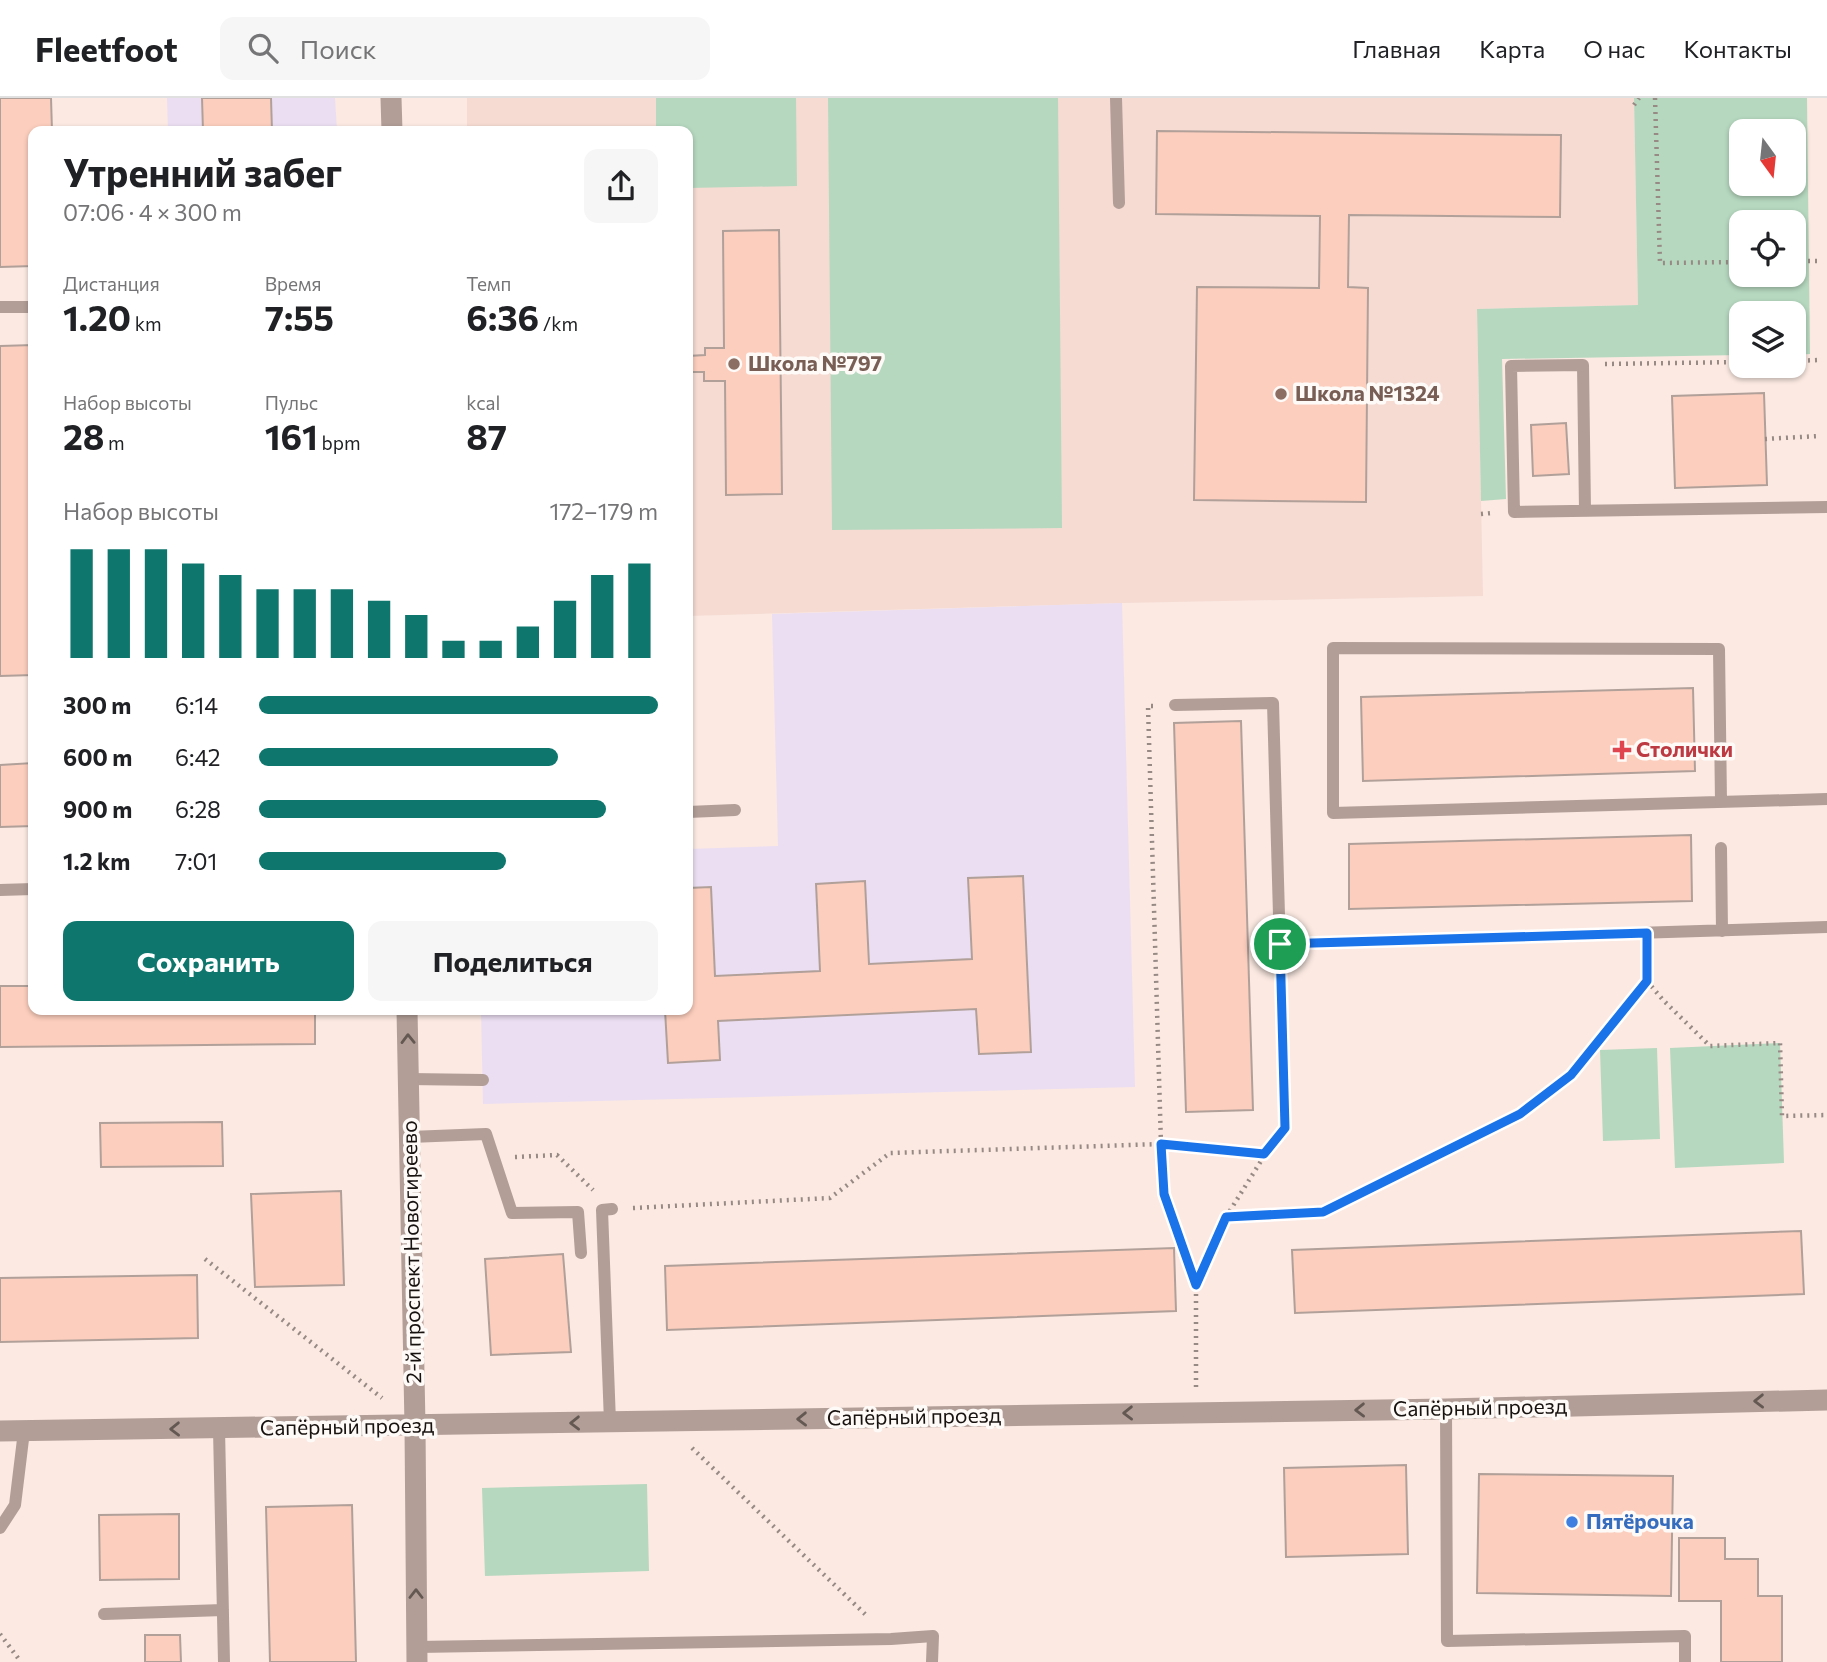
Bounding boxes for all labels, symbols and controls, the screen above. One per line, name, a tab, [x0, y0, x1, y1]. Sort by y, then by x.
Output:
search box	[220, 17, 710, 80]
text: Fleetfoot	[35, 28, 178, 69]
icon: search	[244, 29, 282, 67]
text: Поиск	[300, 33, 376, 64]
text: Главная	[1352, 34, 1441, 63]
text: Карта	[1479, 34, 1545, 63]
text: О нас	[1583, 34, 1645, 63]
text: Контакты	[1683, 34, 1792, 63]
north arrow	[1729, 119, 1806, 196]
map controls	[1729, 119, 1806, 378]
text: Утренний забег	[63, 148, 342, 195]
button: share	[584, 149, 658, 223]
text: 07:06 · 4 × 300 m	[63, 198, 242, 226]
button: locate	[1729, 210, 1806, 287]
text: Дистанция	[63, 272, 160, 295]
text: Время	[265, 272, 322, 295]
text: Темп	[466, 272, 511, 295]
text: 1.20	[63, 295, 131, 338]
text: 7:55	[265, 295, 334, 338]
text: 6:36	[466, 295, 539, 338]
button: layers	[1729, 301, 1806, 378]
text: km	[131, 312, 162, 335]
text: /km	[539, 312, 578, 335]
place label: Школа №797	[748, 350, 882, 375]
marker: Школа №797	[726, 356, 742, 372]
place label: Школа №1324	[1295, 380, 1440, 405]
marker: Школа №1324	[1273, 386, 1289, 402]
text: Набор высоты	[63, 391, 192, 414]
text: Пульс	[265, 391, 318, 414]
text: kcal	[466, 391, 500, 414]
text: 28	[63, 414, 104, 457]
text: 161	[265, 414, 318, 457]
text: 87	[466, 414, 507, 457]
text: m	[104, 431, 125, 454]
text: bpm	[318, 431, 361, 454]
text: Набор высоты	[63, 497, 219, 525]
text: 172–179 m	[549, 497, 658, 525]
text: 300 m	[63, 691, 131, 719]
text: 6:14	[175, 691, 218, 719]
place label: Столички	[1636, 736, 1733, 761]
marker: Столички	[1614, 742, 1630, 758]
text: 600 m	[63, 743, 132, 771]
text: 6:42	[175, 743, 221, 771]
text: 900 m	[63, 795, 132, 823]
text: 6:28	[175, 795, 221, 823]
text: 1.2 km	[63, 847, 130, 875]
text: 7:01	[175, 847, 217, 875]
pin	[1250, 914, 1310, 974]
button: Сохранить	[63, 921, 354, 1001]
button: Поделиться	[368, 921, 658, 1001]
icon: arrive	[1261, 925, 1299, 963]
one-way arrow	[400, 1034, 416, 1044]
street label: 2-й проспект Новогиреево	[396, 1120, 425, 1384]
street label: Сапёрный проезд	[1393, 1392, 1567, 1421]
one-way arrow	[1753, 1394, 1764, 1409]
street label: Сапёрный проезд	[827, 1401, 1001, 1430]
one-way arrow	[1354, 1402, 1365, 1418]
one-way arrow	[1122, 1405, 1132, 1421]
street label: Сапёрный проезд	[260, 1411, 434, 1440]
one-way arrow	[796, 1411, 807, 1426]
one-way arrow	[569, 1415, 580, 1430]
one-way arrow	[170, 1421, 180, 1437]
place label: Пятёрочка	[1586, 1508, 1694, 1533]
marker: Пятёрочка	[1564, 1514, 1580, 1530]
one-way arrow	[408, 1588, 424, 1599]

